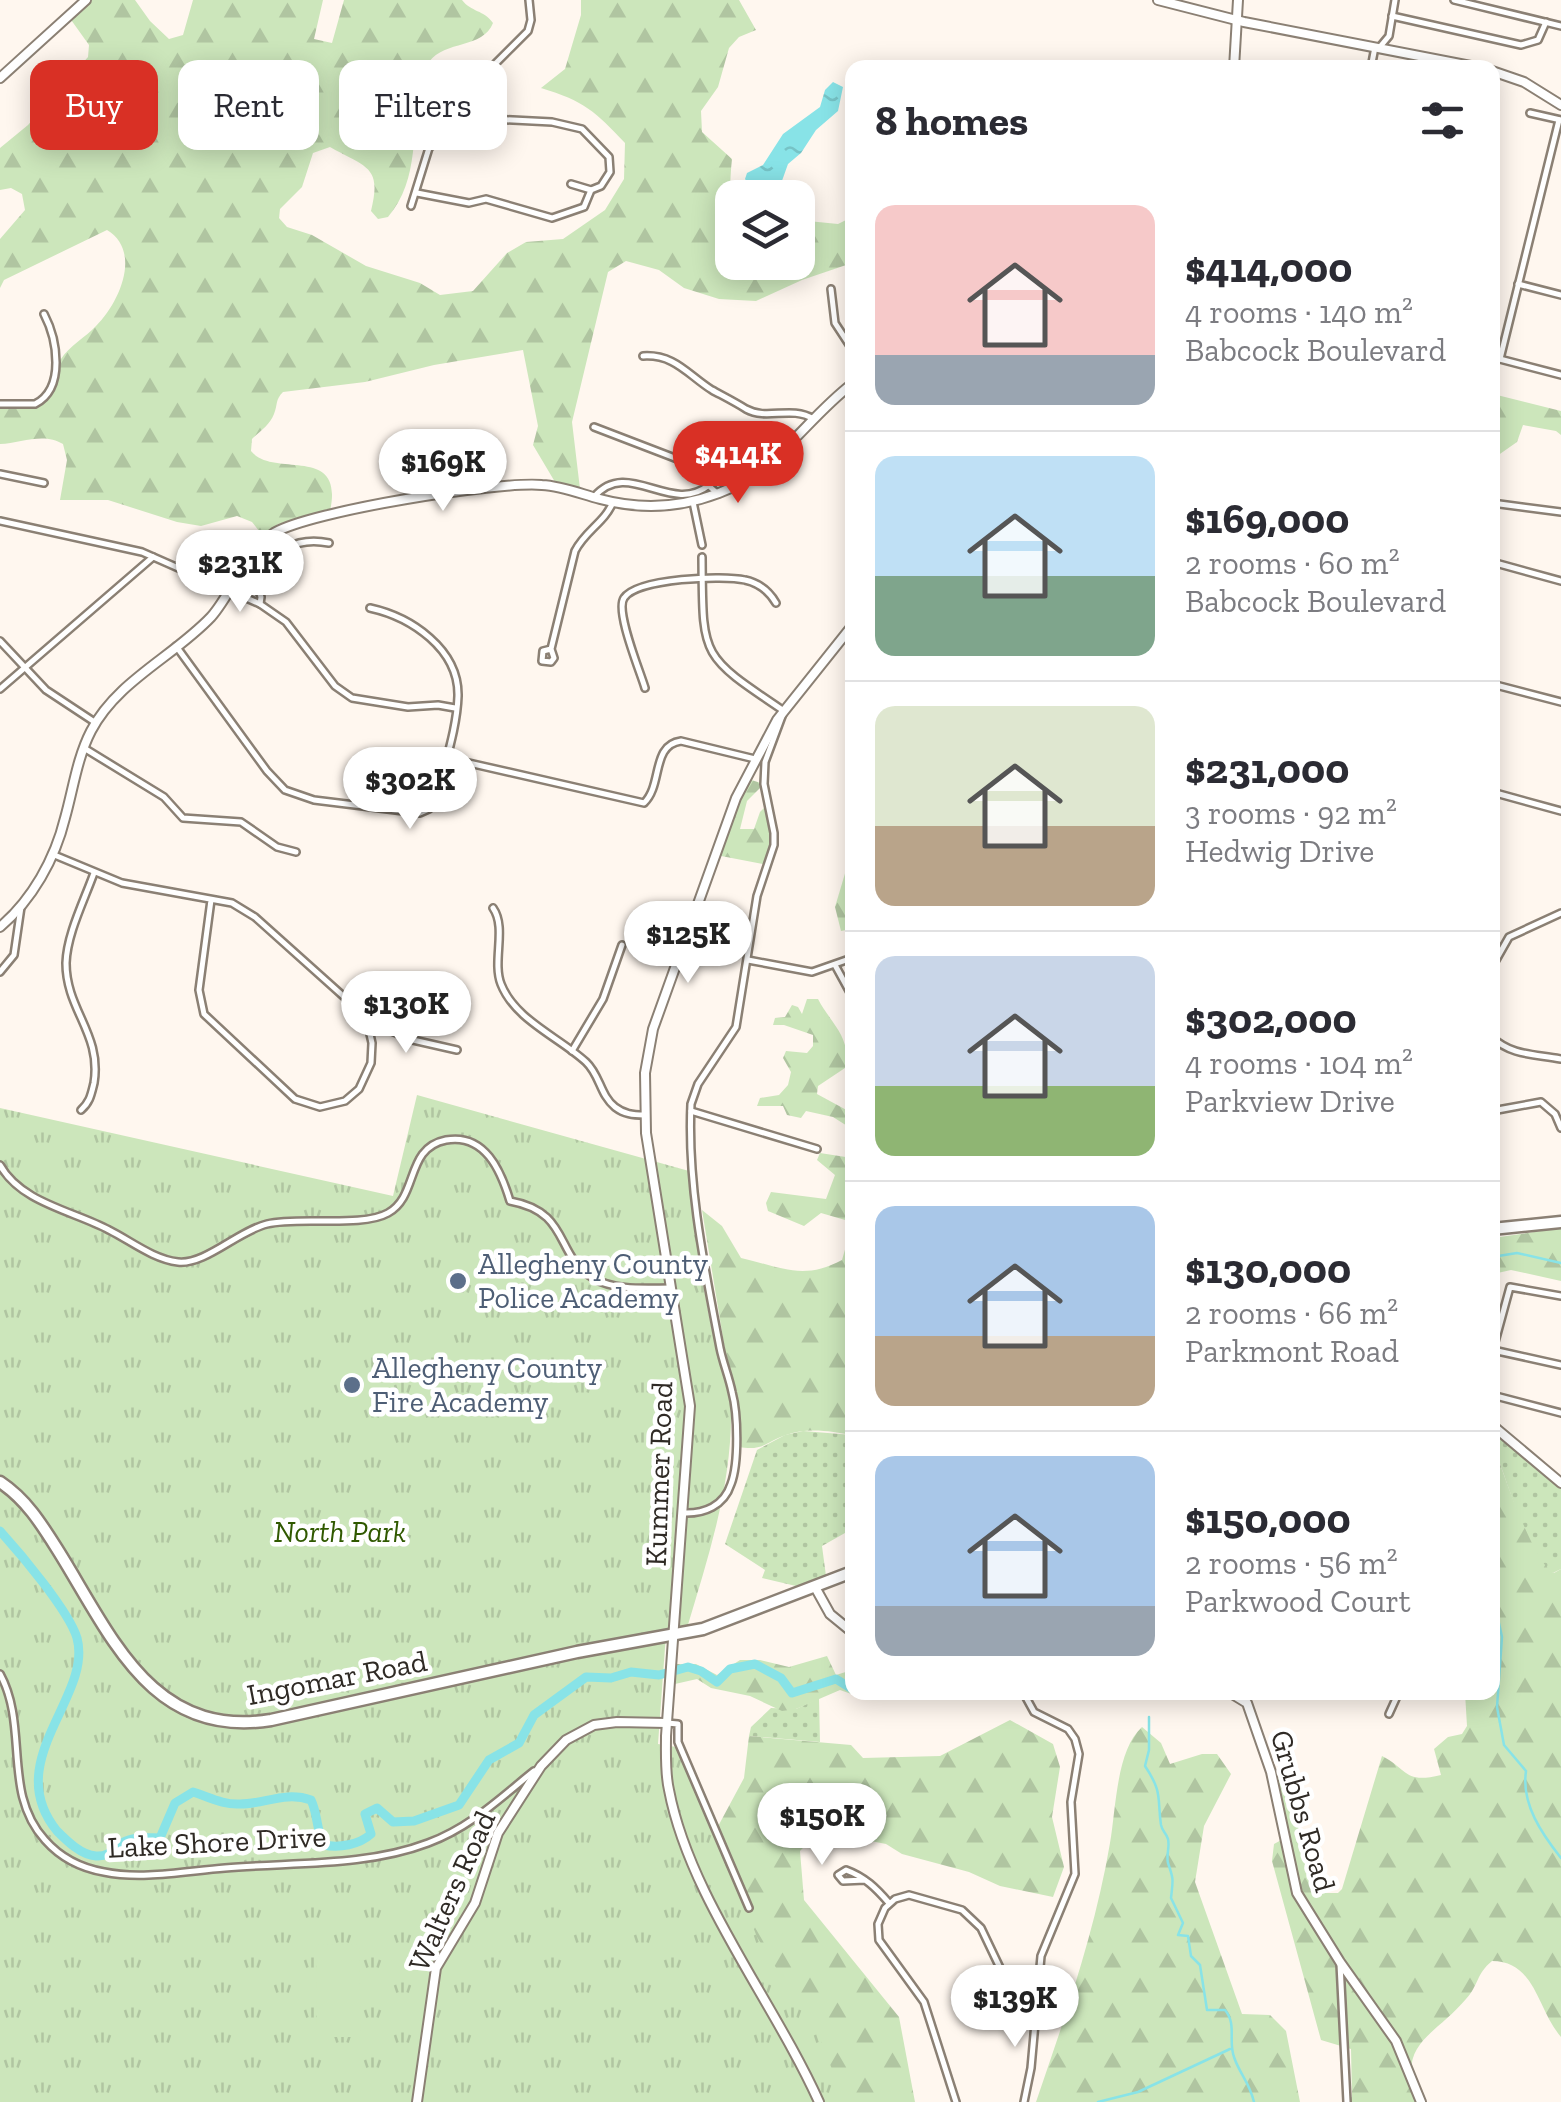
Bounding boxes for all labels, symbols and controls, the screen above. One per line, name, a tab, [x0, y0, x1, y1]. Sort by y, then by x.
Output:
chip: Buy	[30, 60, 158, 150]
chip: Rent	[178, 60, 319, 150]
chip: Filters	[339, 60, 507, 150]
icon: filters	[1415, 93, 1470, 148]
text: 8 homes	[875, 95, 1028, 146]
map controls	[715, 180, 815, 280]
button: layers	[715, 180, 815, 280]
text: $414,000	[1185, 242, 1352, 293]
icon: home	[955, 245, 1075, 365]
text: 4 rooms · 140 m²	[1185, 293, 1413, 331]
text: Babcock Boulevard	[1185, 331, 1446, 369]
pin: $414K	[668, 421, 808, 506]
pin: $169K	[373, 429, 513, 514]
text: $414K	[695, 434, 781, 472]
text: $169K	[401, 442, 485, 480]
text: $169,000	[1185, 493, 1349, 544]
icon: home	[955, 496, 1075, 616]
pin: $231K	[170, 530, 310, 615]
text: $231K	[198, 543, 282, 581]
text: 2 rooms · 60 m²	[1185, 544, 1400, 582]
text: Babcock Boulevard	[1185, 582, 1446, 620]
text: $231,000	[1185, 743, 1349, 794]
icon: home	[955, 746, 1075, 866]
pin: $302K	[340, 747, 480, 832]
text: $302K	[365, 760, 455, 798]
text: 3 rooms · 92 m²	[1185, 794, 1397, 832]
text: Hedwig Drive	[1185, 832, 1374, 870]
pin: $125K	[618, 901, 758, 986]
text: $125K	[646, 914, 730, 952]
pin: $130K	[336, 971, 476, 1056]
text: $130K	[363, 984, 449, 1022]
text: $302,000	[1185, 993, 1357, 1044]
icon: home	[955, 996, 1075, 1116]
text: 4 rooms · 104 m²	[1185, 1044, 1413, 1082]
text: Parkview Drive	[1185, 1082, 1395, 1120]
text: $130,000	[1185, 1243, 1351, 1294]
place label: Allegheny County Police Academy	[478, 1246, 709, 1316]
icon: home	[955, 1246, 1075, 1366]
marker: Allegheny County Police Academy	[447, 1270, 469, 1292]
text: 2 rooms · 66 m²	[1185, 1294, 1398, 1332]
text: Parkmont Road	[1185, 1332, 1399, 1370]
place label: Allegheny County Fire Academy	[372, 1350, 603, 1420]
marker: Allegheny County Fire Academy	[341, 1374, 363, 1396]
street label: Kummer Road	[638, 1380, 680, 1567]
text: $150,000	[1185, 1493, 1351, 1544]
icon: home	[955, 1496, 1075, 1616]
park label: North Park	[274, 1514, 406, 1550]
text: 2 rooms · 56 m²	[1185, 1544, 1398, 1582]
text: Parkwood Court	[1185, 1582, 1411, 1620]
street label: Ingomar Road	[244, 1643, 431, 1713]
street label: Grubbs Road	[1263, 1726, 1343, 1897]
pin: $150K	[752, 1783, 892, 1868]
text: $150K	[779, 1796, 865, 1834]
street label: Walters Road	[401, 1805, 504, 1977]
street label: Lake Shore Drive	[107, 1818, 327, 1866]
pin: $139K	[945, 1965, 1085, 2050]
text: $139K	[973, 1978, 1057, 2016]

